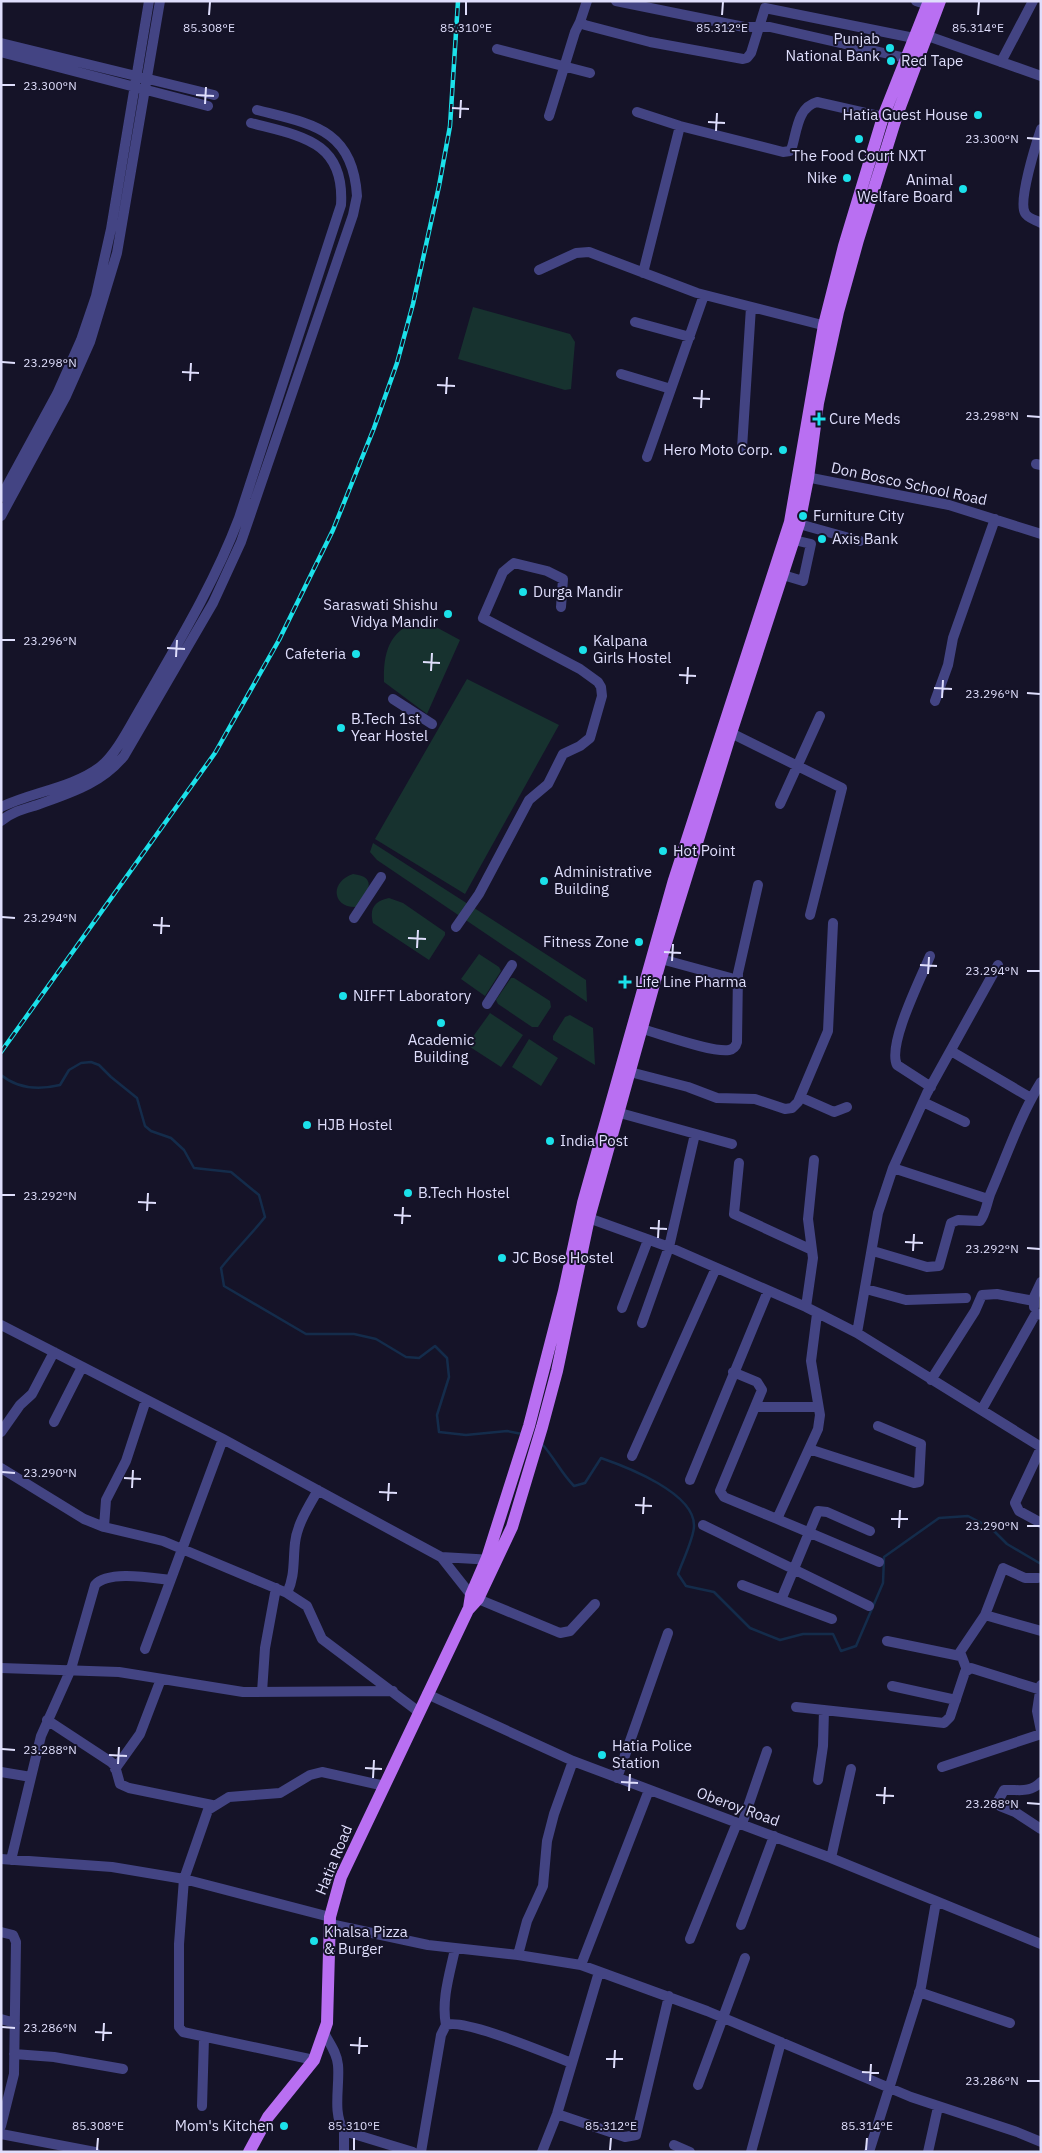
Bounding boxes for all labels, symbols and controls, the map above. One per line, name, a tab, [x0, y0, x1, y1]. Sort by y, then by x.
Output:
text: 85.308°E	[183, 20, 235, 35]
text: 85.310°E	[440, 20, 492, 35]
text: 85.312°E	[696, 20, 748, 35]
text: 85.314°E	[952, 20, 1004, 35]
place label: Punjab National Bank	[786, 29, 880, 65]
marker: Punjab National Bank	[884, 42, 896, 54]
place label: Red Tape	[901, 51, 963, 70]
marker: Red Tape	[885, 55, 897, 67]
text: 23.300°N	[23, 78, 77, 93]
place label: Hatia Guest House	[843, 105, 968, 124]
marker: Hatia Guest House	[972, 109, 984, 121]
text: 23.300°N	[965, 131, 1019, 146]
marker: The Food Court NXT	[853, 133, 865, 145]
place label: The Food Court NXT	[792, 146, 927, 165]
place label: Nike	[807, 168, 837, 187]
place label: Animal Welfare Board	[857, 170, 953, 206]
marker: Nike	[841, 172, 853, 184]
marker: Animal Welfare Board	[957, 183, 969, 195]
text: 23.298°N	[23, 355, 77, 370]
text: 23.298°N	[965, 408, 1019, 423]
place label: Cure Meds	[829, 409, 900, 428]
marker: Cure Meds	[813, 413, 825, 425]
place label: Hero Moto Corp.	[663, 440, 773, 459]
marker: Hero Moto Corp.	[777, 444, 789, 456]
street label: Don Bosco School Road	[829, 458, 989, 509]
place label: Furniture City	[813, 506, 905, 525]
marker: Furniture City	[797, 510, 809, 522]
place label: Axis Bank	[832, 529, 898, 548]
marker: Axis Bank	[816, 533, 828, 545]
place label: Durga Mandir	[533, 582, 623, 601]
marker: Durga Mandir	[517, 586, 529, 598]
place label: Saraswati Shishu Vidya Mandir	[323, 595, 438, 631]
marker: Saraswati Shishu Vidya Mandir	[442, 608, 454, 620]
place label: Kalpana Girls Hostel	[593, 631, 671, 667]
text: 23.296°N	[23, 633, 77, 648]
place label: Cafeteria	[285, 644, 346, 663]
marker: Kalpana Girls Hostel	[577, 644, 589, 656]
marker: Cafeteria	[350, 648, 362, 660]
text: 23.296°N	[965, 686, 1019, 701]
place label: B.Tech 1st Year Hostel	[351, 709, 428, 745]
marker: B.Tech 1st Year Hostel	[335, 722, 347, 734]
place label: Hot Point	[673, 841, 736, 860]
marker: Hot Point	[657, 845, 669, 857]
place label: Administrative Building	[554, 862, 652, 898]
marker: Administrative Building	[538, 875, 550, 887]
text: 23.294°N	[23, 910, 77, 925]
place label: Fitness Zone	[543, 932, 629, 951]
marker: Fitness Zone	[633, 936, 645, 948]
text: 23.294°N	[965, 963, 1019, 978]
place label: Life Line Pharma	[635, 972, 747, 991]
marker: Life Line Pharma	[619, 976, 631, 988]
place label: NIFFT Laboratory	[353, 986, 472, 1005]
marker: NIFFT Laboratory	[337, 990, 349, 1002]
marker: Academic Building	[435, 1017, 447, 1029]
place label: Academic Building	[408, 1030, 475, 1066]
place label: HJB Hostel	[317, 1115, 392, 1134]
marker: HJB Hostel	[301, 1119, 313, 1131]
place label: India Post	[560, 1131, 628, 1150]
marker: India Post	[544, 1135, 556, 1147]
place label: B.Tech Hostel	[418, 1183, 510, 1202]
marker: B.Tech Hostel	[402, 1187, 414, 1199]
text: 23.292°N	[23, 1188, 77, 1203]
text: 23.292°N	[965, 1241, 1019, 1256]
place label: JC Bose Hostel	[512, 1248, 614, 1267]
marker: JC Bose Hostel	[496, 1252, 508, 1264]
text: 23.290°N	[23, 1465, 77, 1480]
text: 23.290°N	[965, 1518, 1019, 1533]
place label: Hatia Police Station	[612, 1736, 692, 1772]
text: 23.288°N	[23, 1742, 77, 1757]
marker: Hatia Police Station	[596, 1749, 608, 1761]
street label: Oberoy Road	[694, 1783, 782, 1830]
text: 23.288°N	[965, 1796, 1019, 1811]
street label: Hatia Road	[311, 1822, 356, 1898]
place label: Khalsa Pizza & Burger	[324, 1922, 408, 1958]
marker: Khalsa Pizza & Burger	[308, 1935, 320, 1947]
text: 23.286°N	[23, 2020, 77, 2035]
text: 23.286°N	[965, 2073, 1019, 2088]
place label: Mom's Kitchen	[175, 2116, 274, 2135]
text: 85.308°E	[72, 2118, 124, 2133]
text: 85.310°E	[328, 2118, 380, 2133]
text: 85.312°E	[585, 2118, 637, 2133]
text: 85.314°E	[841, 2118, 893, 2133]
marker: Mom's Kitchen	[278, 2120, 290, 2132]

